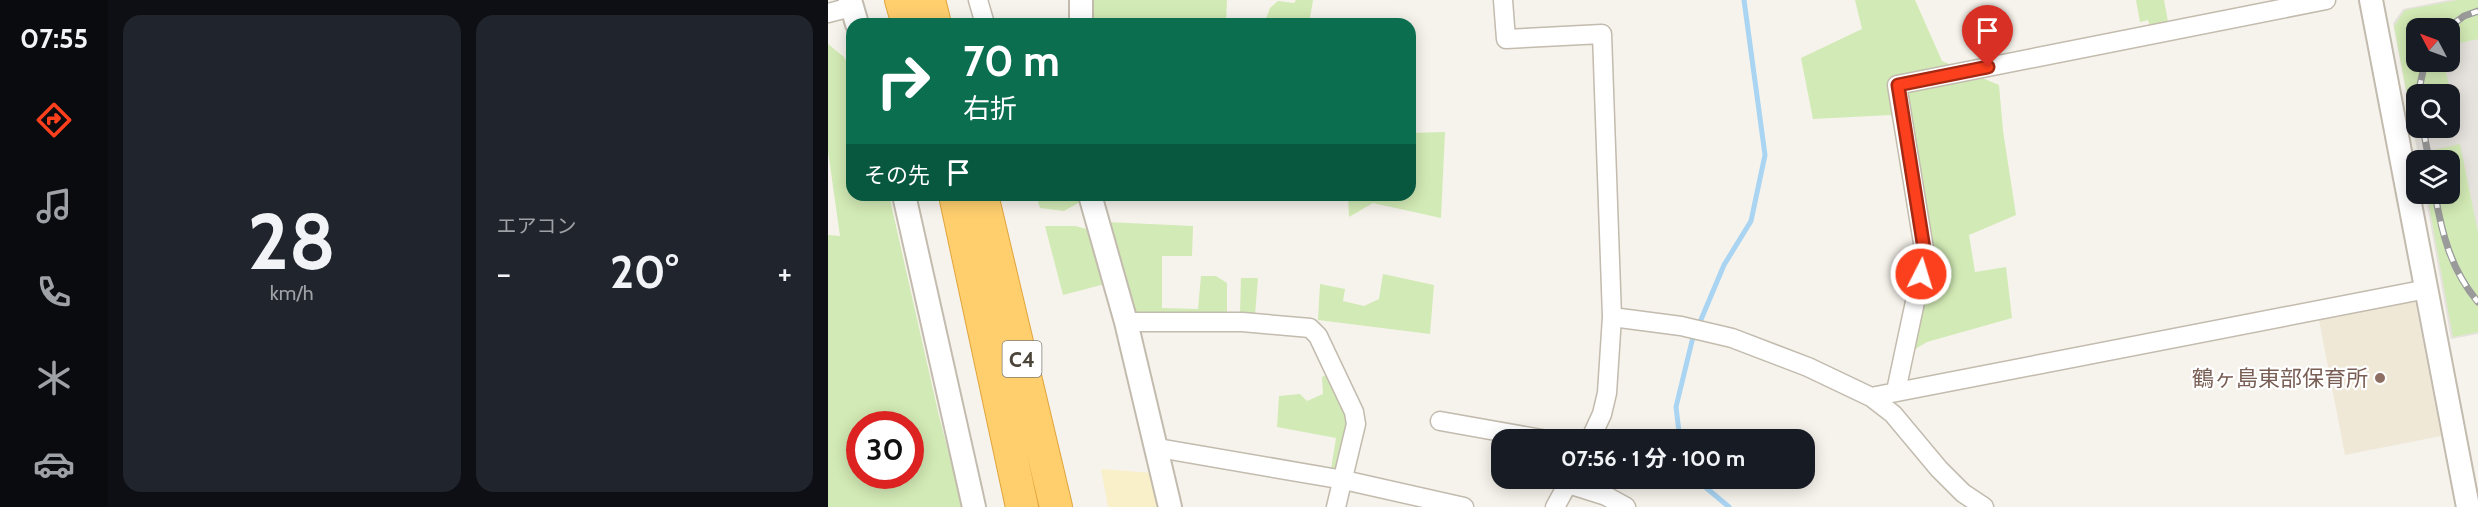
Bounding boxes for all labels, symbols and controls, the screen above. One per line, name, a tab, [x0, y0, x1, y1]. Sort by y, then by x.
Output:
pin	[1962, 5, 2013, 67]
icon: arrive	[1971, 14, 2004, 47]
north arrow	[2406, 18, 2460, 72]
map controls	[2406, 18, 2460, 204]
text: 07:55	[20, 22, 88, 55]
text: 70 m	[963, 35, 1060, 87]
icon: right	[864, 42, 942, 120]
button: search	[2406, 84, 2460, 138]
text: 右折	[963, 92, 1017, 125]
icon: directions	[33, 99, 75, 141]
button: layers	[2406, 150, 2460, 204]
icon: arrive	[942, 156, 975, 189]
text: その先	[864, 162, 930, 189]
icon: music	[33, 185, 75, 227]
text: 28	[248, 194, 336, 289]
text: エアコン	[497, 214, 577, 238]
position arrow	[1889, 242, 1953, 306]
text: 20°	[610, 245, 679, 299]
text: −	[497, 253, 511, 293]
text: +	[777, 253, 792, 293]
icon: phone	[33, 271, 75, 313]
text: km/h	[270, 281, 314, 305]
road number: C4	[1002, 341, 1042, 377]
icon: climate	[33, 357, 75, 399]
place label: 鶴ヶ島東部保育所	[2192, 365, 2368, 392]
marker: 鶴ヶ島東部保育所	[2373, 371, 2387, 385]
speed limit sign: 30	[846, 411, 924, 489]
icon: car	[33, 443, 75, 485]
text: 07:56 · 1 分 · 100 m	[1561, 445, 1745, 472]

